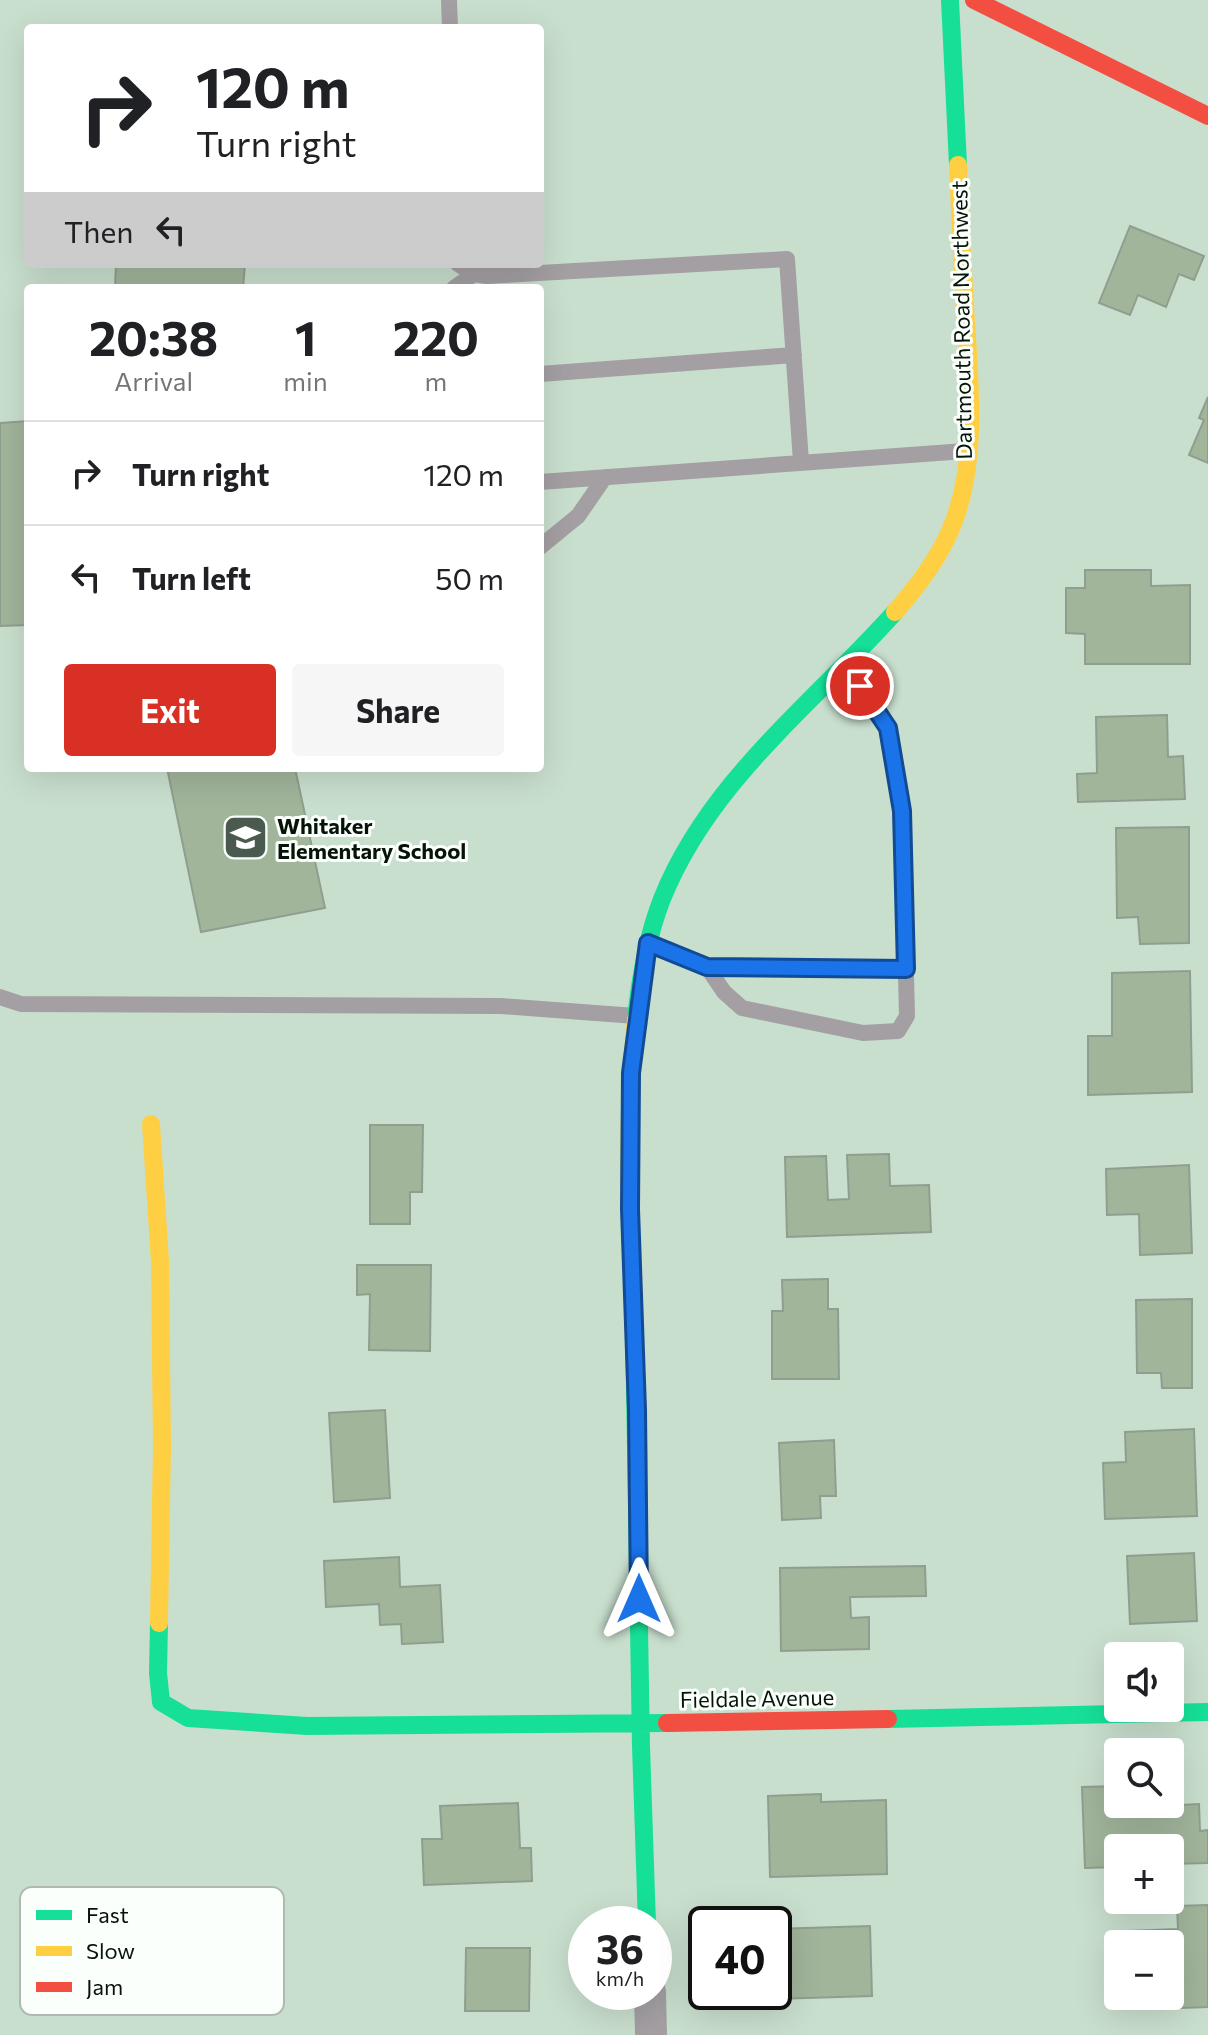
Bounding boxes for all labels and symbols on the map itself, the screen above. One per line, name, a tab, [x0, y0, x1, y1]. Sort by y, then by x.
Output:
street label: Dartmouth Road Northwest	[945, 180, 977, 460]
pin	[826, 652, 894, 720]
place label: Whitaker Elementary School	[277, 812, 466, 864]
school or university icon: Whitaker Elementary School	[222, 814, 270, 862]
position arrow	[597, 1557, 681, 1641]
street label: Fieldale Avenue	[680, 1683, 834, 1713]
legend	[20, 1887, 284, 2015]
text: Fast	[86, 1901, 129, 1928]
speed limit sign: 40	[688, 1906, 792, 2010]
text: Slow	[86, 1937, 135, 1964]
text: Jam	[86, 1973, 123, 2000]

